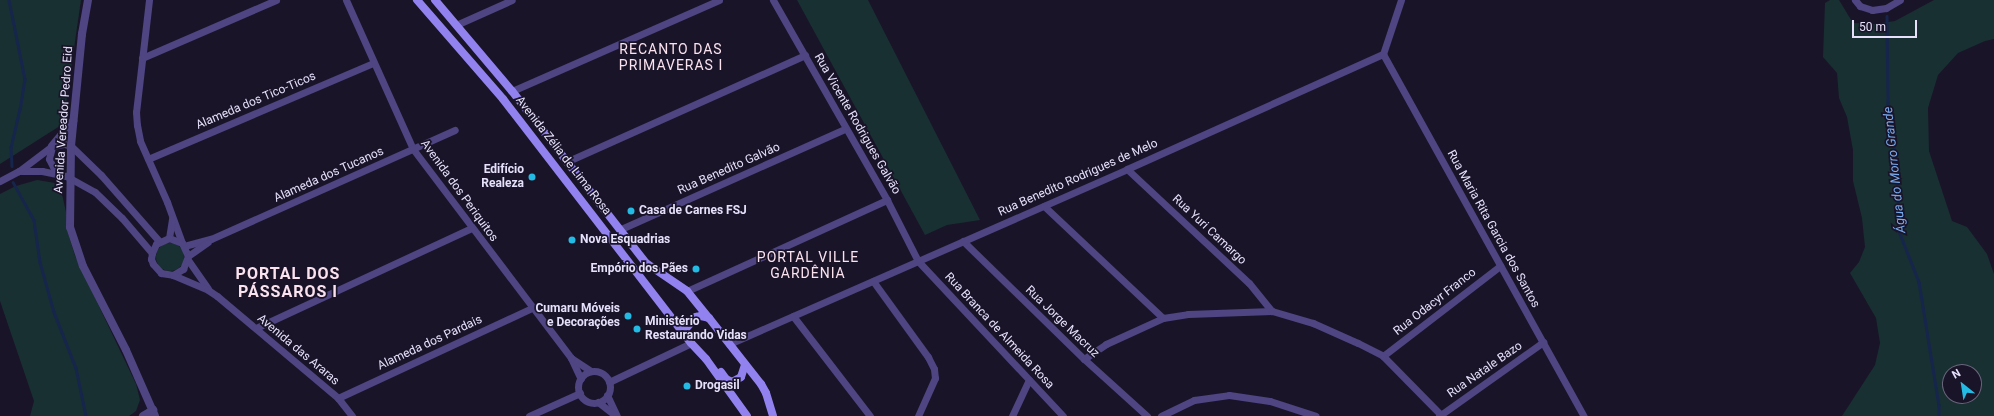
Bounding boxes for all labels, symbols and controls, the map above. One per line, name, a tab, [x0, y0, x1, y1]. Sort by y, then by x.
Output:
scale bar	[1854, 12, 1919, 38]
text: 50 m	[1859, 20, 1886, 34]
district label: RECANTO DAS PRIMAVERAS I	[619, 41, 723, 74]
street label: Avenida Vereador Pedro Eid	[52, 46, 76, 194]
street label: Rua Vicente Rodrigues Galvão	[811, 51, 903, 197]
street label: Alameda dos Tico-Ticos	[194, 69, 318, 133]
street label: Avenida Zélia de Lima Rosa	[512, 94, 614, 218]
water label: Água do Morro Grande	[1881, 106, 1909, 234]
street label: Rua Benedito Rodrigues de Melo	[996, 136, 1160, 220]
street label: Avenida dos Periquitos	[417, 137, 501, 245]
street label: Rua Benedito Galvão	[676, 140, 782, 198]
street label: Alameda dos Tucanos	[272, 144, 386, 206]
street label: Rua Maria Rita Garcia dos Santos	[1444, 148, 1542, 310]
place label: Edifício Realeza	[481, 163, 524, 191]
marker: Edifício Realeza	[527, 172, 537, 182]
street label: Rua Yuri Camargo	[1169, 192, 1249, 268]
place label: Casa de Carnes FSJ	[639, 204, 747, 218]
marker: Casa de Carnes FSJ	[626, 206, 636, 216]
place label: Nova Esquadrias	[580, 233, 670, 247]
marker: Nova Esquadrias	[567, 235, 577, 245]
district label: PORTAL VILLE GARDÊNIA	[757, 249, 859, 282]
place label: Empório dos Pães	[591, 262, 688, 276]
district label: PORTAL DOS PÁSSAROS I	[236, 264, 340, 302]
marker: Empório dos Pães	[691, 264, 701, 274]
street label: Rua Odacyr Franco	[1391, 265, 1479, 339]
street label: Rua Branca de Almeida Rosa	[941, 270, 1057, 392]
street label: Rua Jorge Macruz	[1022, 283, 1102, 361]
place label: Cumaru Móveis e Decorações	[536, 302, 620, 330]
street label: Avenida das Araras	[254, 311, 342, 389]
marker: Cumaru Móveis e Decorações	[623, 311, 633, 321]
street label: Alameda dos Pardais	[375, 312, 485, 374]
place label: Ministério Restaurando Vidas	[645, 315, 747, 343]
marker: Ministério Restaurando Vidas	[632, 324, 642, 334]
street label: Rua Natale Bazo	[1445, 339, 1525, 401]
north arrow	[1942, 364, 1982, 404]
text: N	[1950, 366, 1963, 382]
place label: Drogasil	[695, 379, 740, 393]
marker: Drogasil	[682, 381, 692, 391]

